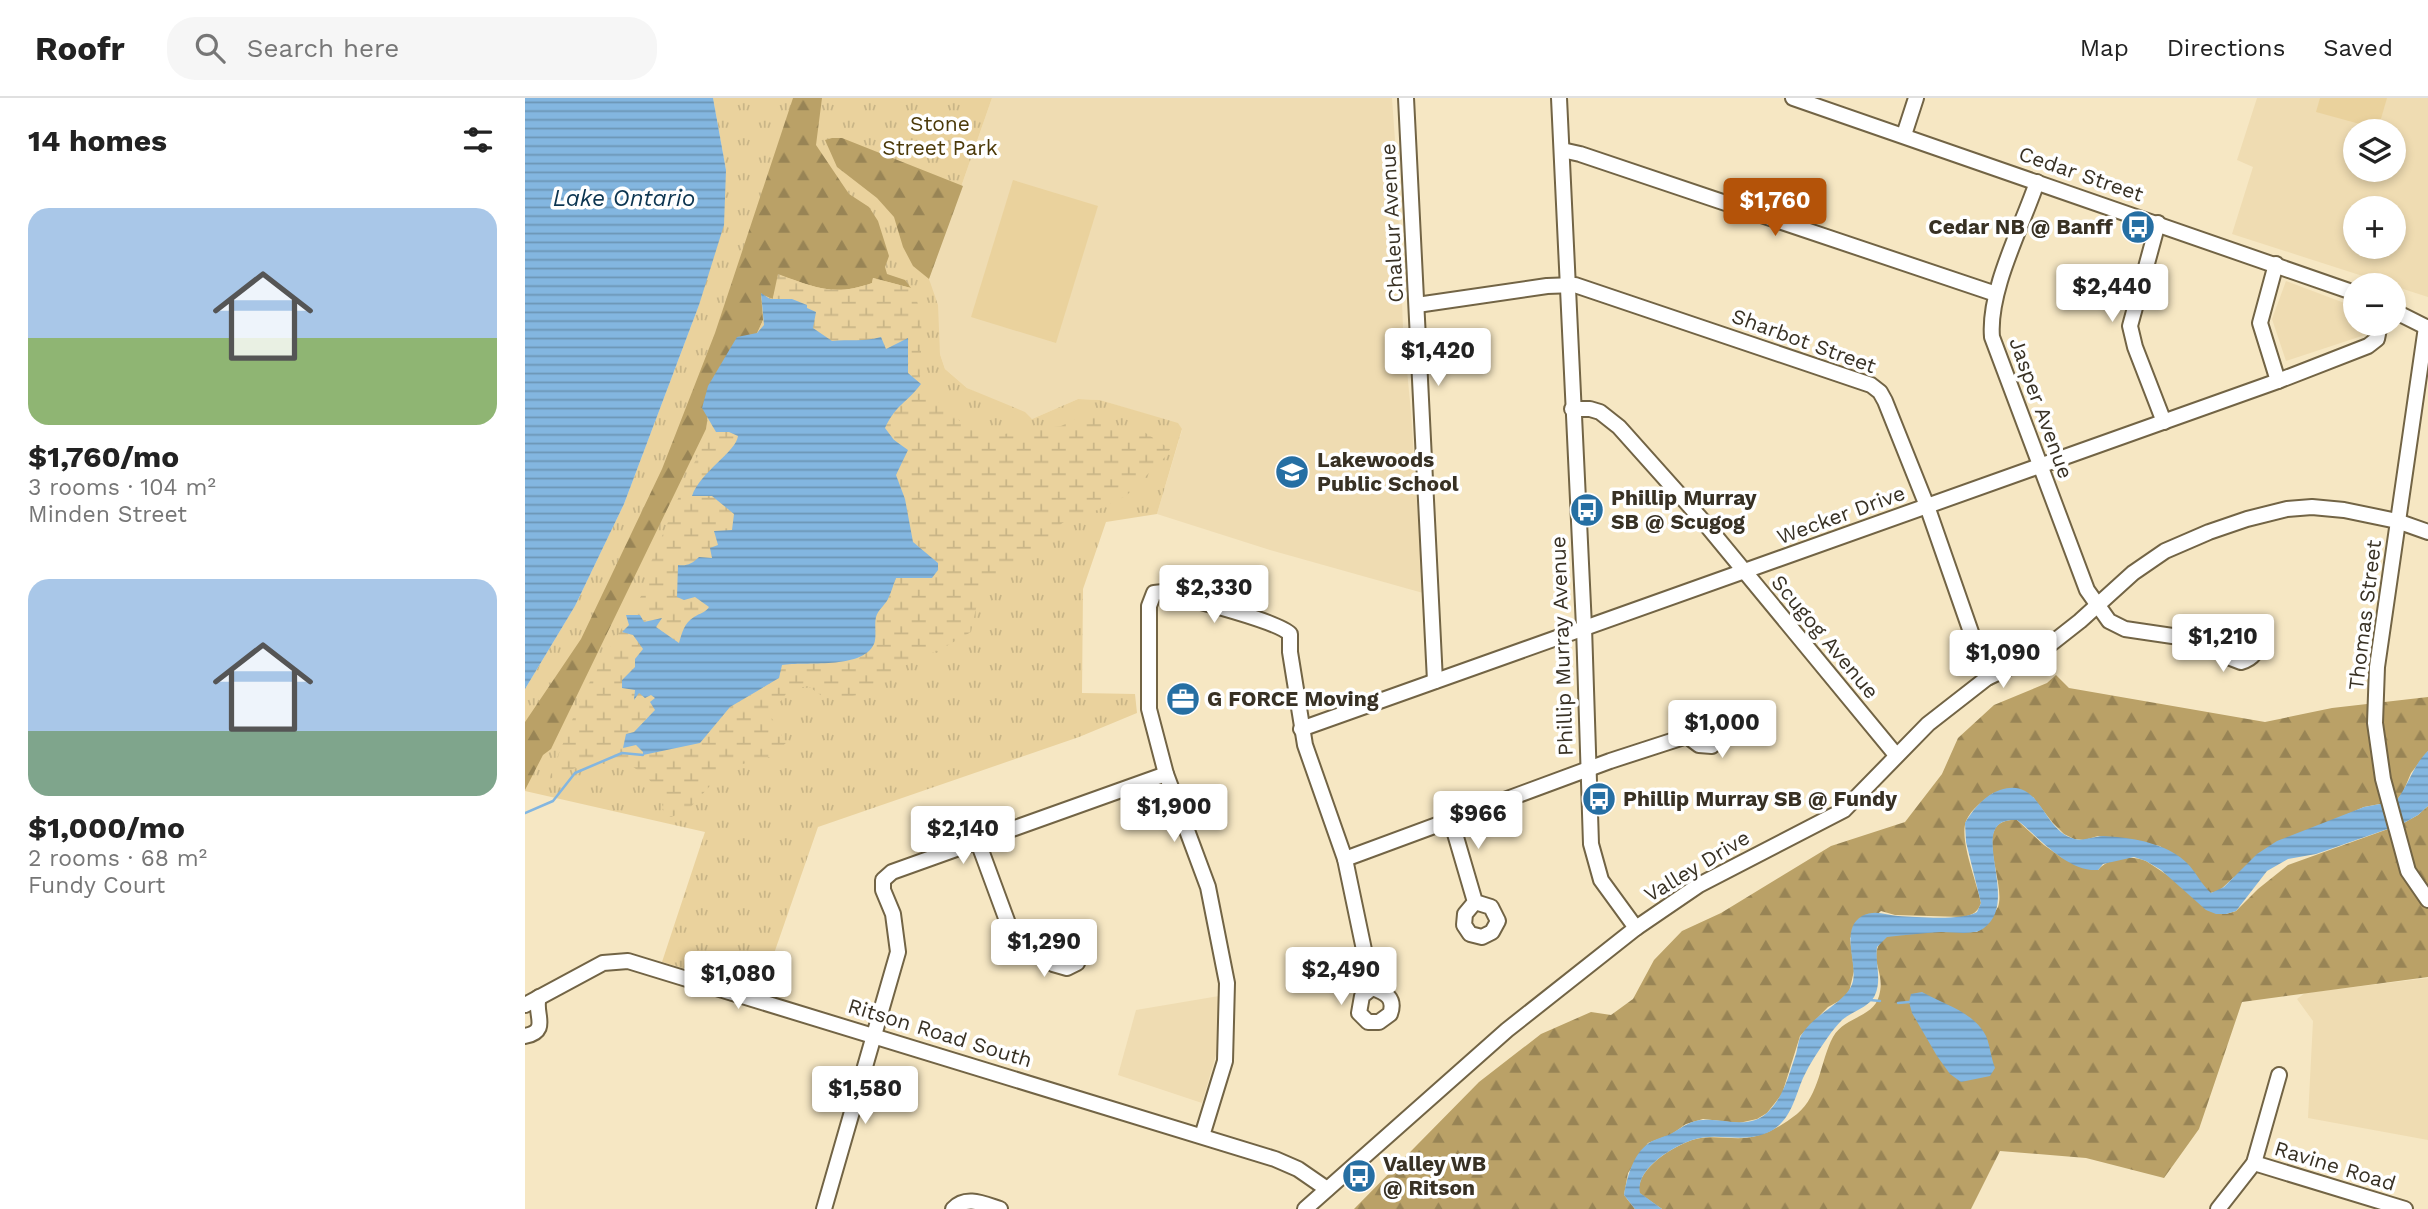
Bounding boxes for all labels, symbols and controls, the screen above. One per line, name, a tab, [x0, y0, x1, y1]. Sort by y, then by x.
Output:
search box	[167, 17, 657, 80]
text: Roofr	[35, 29, 125, 68]
icon: search	[191, 29, 229, 67]
text: Search here	[247, 33, 399, 63]
text: Map	[2080, 34, 2129, 62]
text: Directions	[2167, 34, 2285, 62]
text: Saved	[2323, 34, 2393, 62]
park label: Stone Street Park	[882, 111, 998, 160]
map controls	[2343, 119, 2406, 336]
button: layers	[2343, 119, 2406, 182]
icon: filters	[459, 121, 497, 159]
text: 14 homes	[28, 123, 167, 158]
street label: Cedar Street	[2016, 141, 2147, 207]
street label: Chaleur Avenue	[1375, 143, 1408, 303]
pin: $1,760	[1718, 178, 1832, 238]
water label: Lake Ontario	[553, 185, 695, 212]
text: $1,760	[1739, 187, 1811, 214]
button: +	[2343, 196, 2406, 259]
bus stop icon: Cedar NB @ Banff	[2119, 208, 2157, 246]
place label: Cedar NB @ Banff	[1928, 214, 2114, 239]
icon: home	[200, 253, 326, 379]
pin: $2,440	[2055, 264, 2169, 324]
text: $2,440	[2072, 273, 2152, 300]
button: −	[2343, 273, 2406, 336]
street label: Sharbot Street	[1729, 303, 1880, 378]
pin: $1,420	[1381, 328, 1495, 388]
street label: Jasper Avenue	[2004, 334, 2079, 482]
text: $1,420	[1401, 337, 1475, 364]
text: $1,760/mo	[28, 439, 179, 474]
place label: Lakewoods Public School	[1317, 447, 1459, 496]
school or university icon: Lakewoods Public School	[1273, 453, 1311, 491]
text: 3 rooms · 104 m²	[28, 474, 216, 501]
street label: Wecker Drive	[1773, 480, 1908, 549]
place label: Phillip Murray SB @ Scugog	[1611, 485, 1757, 534]
bus stop icon: Phillip Murray SB @ Scugog	[1568, 491, 1606, 529]
text: Minden Street	[28, 501, 187, 528]
street label: Phillip Murray Avenue	[1545, 536, 1578, 756]
street label: Thomas Street	[2343, 538, 2386, 692]
pin: $2,330	[1157, 566, 1271, 625]
street label: Scugog Avenue	[1766, 570, 1884, 704]
text: $2,330	[1175, 574, 1253, 601]
pin: $1,210	[2166, 614, 2280, 674]
text: $1,210	[2188, 623, 2258, 650]
icon: home	[200, 624, 326, 750]
pin: $1,090	[1946, 630, 2060, 690]
text: $1,090	[1966, 639, 2040, 666]
office icon: G FORCE Moving	[1164, 680, 1202, 718]
place label: G FORCE Moving	[1207, 686, 1379, 711]
pin: $1,000	[1665, 700, 1779, 760]
text: $1,000	[1684, 709, 1760, 736]
bus stop icon: Phillip Murray SB @ Fundy	[1580, 780, 1618, 818]
pin: $1,900	[1117, 784, 1231, 844]
place label: Phillip Murray SB @ Fundy	[1623, 786, 1897, 811]
pin: $966	[1437, 792, 1519, 851]
text: $1,900	[1136, 793, 1212, 820]
text: $966	[1449, 800, 1507, 827]
pin: $2,140	[906, 806, 1020, 866]
text: $1,000/mo	[28, 810, 185, 845]
text: $2,140	[927, 815, 999, 842]
street label: Valley Drive	[1640, 824, 1754, 907]
text: 2 rooms · 68 m²	[28, 845, 207, 872]
text: Fundy Court	[28, 872, 165, 899]
pin: $1,290	[987, 920, 1101, 979]
text: $1,290	[1007, 928, 1081, 955]
pin: $2,490	[1284, 948, 1398, 1007]
pin: $1,080	[681, 951, 795, 1011]
text: $2,490	[1302, 956, 1380, 983]
text: $1,080	[700, 960, 776, 987]
street label: Ritson Road South	[845, 993, 1035, 1072]
pin: $1,580	[808, 1066, 922, 1126]
text: $1,580	[828, 1075, 902, 1102]
street label: Ravine Road	[2271, 1135, 2399, 1196]
place label: Valley WB @ Ritson	[1383, 1151, 1486, 1200]
bus stop icon: Valley WB @ Ritson	[1340, 1157, 1378, 1195]

